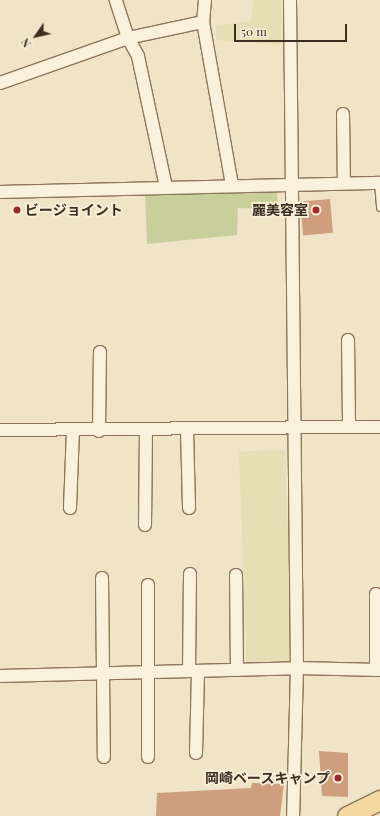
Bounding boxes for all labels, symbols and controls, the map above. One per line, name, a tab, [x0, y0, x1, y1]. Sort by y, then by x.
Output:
north arrow	[16, 16, 56, 56]
scale bar	[236, 16, 349, 42]
text: 50 m	[241, 23, 267, 39]
text: N	[17, 36, 34, 50]
place label: ビージョイント	[25, 202, 123, 218]
place label: 麗美容室	[252, 202, 308, 218]
marker: ビージョイント	[12, 205, 22, 215]
marker: 麗美容室	[311, 205, 321, 215]
place label: 岡崎ベースキャンプ	[204, 770, 330, 786]
marker: 岡崎ベースキャンプ	[333, 773, 343, 783]

